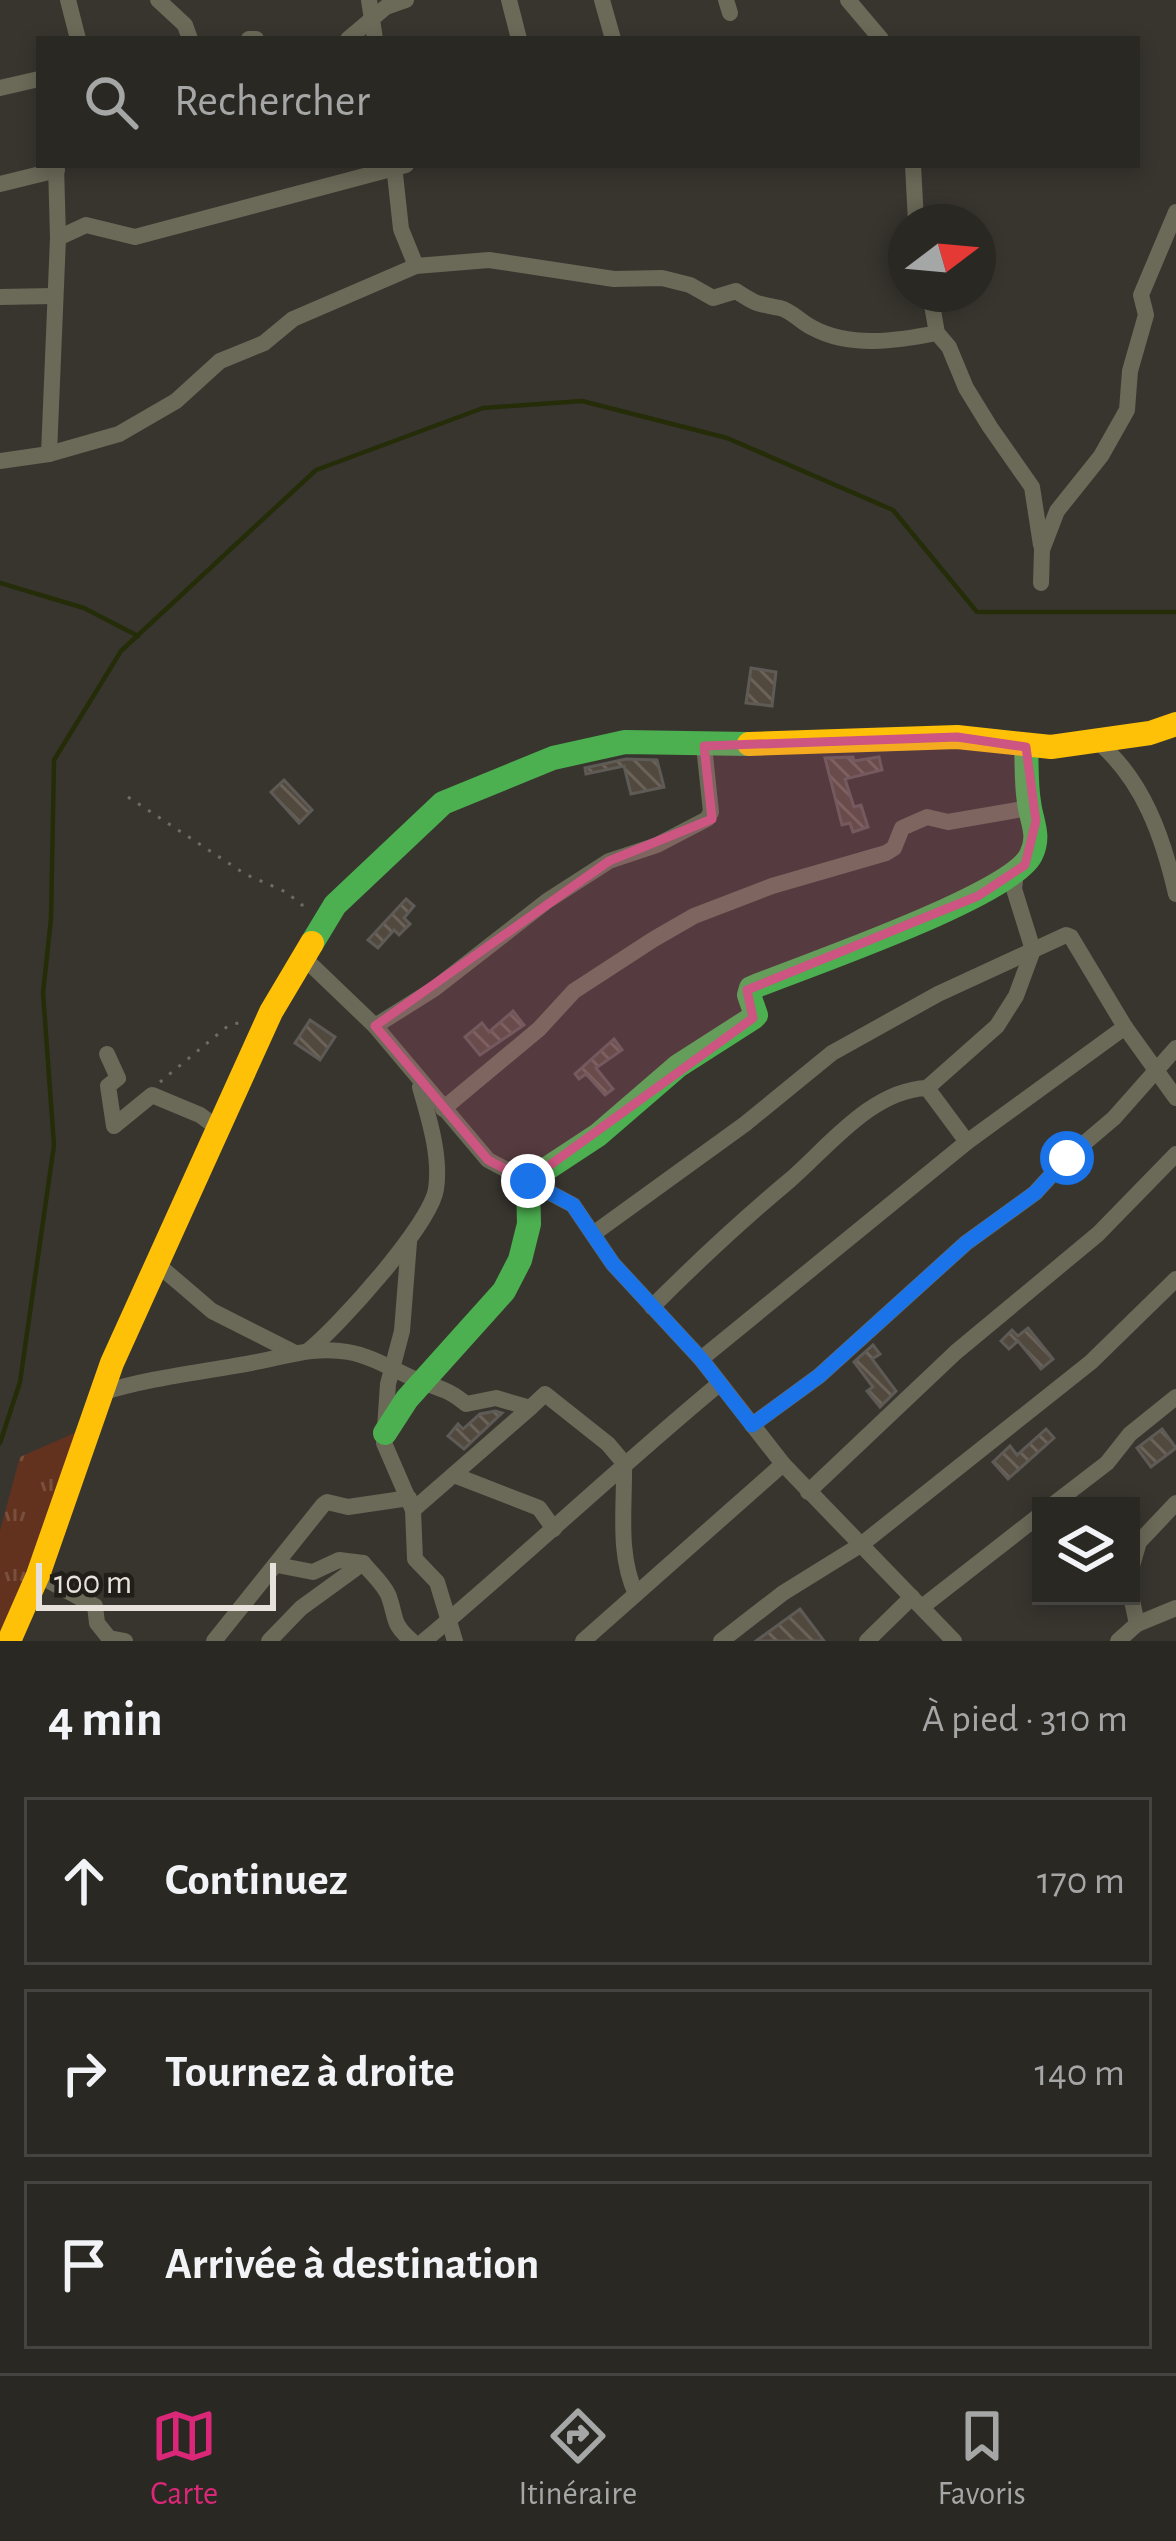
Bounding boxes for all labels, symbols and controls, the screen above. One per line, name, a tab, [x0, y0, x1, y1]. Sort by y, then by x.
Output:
search box	[36, 36, 1140, 168]
icon: search	[78, 69, 144, 135]
text: Rechercher	[174, 79, 370, 124]
north arrow	[888, 204, 996, 312]
route start	[1040, 1131, 1094, 1185]
route end	[501, 1154, 555, 1208]
map controls	[1032, 1497, 1140, 1605]
button: layers	[1032, 1497, 1140, 1605]
scale bar	[36, 1557, 276, 1610]
text: 100 m	[54, 1567, 132, 1600]
text: 4 min	[48, 1694, 163, 1745]
text: À pied · 310 m	[922, 1700, 1128, 1739]
icon: ahead	[51, 1848, 117, 1914]
text: Continuez	[165, 1858, 348, 1903]
text: 170 m	[1037, 1862, 1125, 1901]
icon: right	[51, 2040, 117, 2106]
text: Tournez à droite	[165, 2050, 455, 2095]
text: 140 m	[1035, 2054, 1125, 2093]
icon: arrive	[51, 2232, 117, 2298]
text: Arrivée à destination	[165, 2242, 539, 2287]
tab: Carte	[150, 2403, 218, 2515]
tab: Itinéraire	[518, 2403, 637, 2515]
tab: Favoris	[937, 2403, 1026, 2515]

